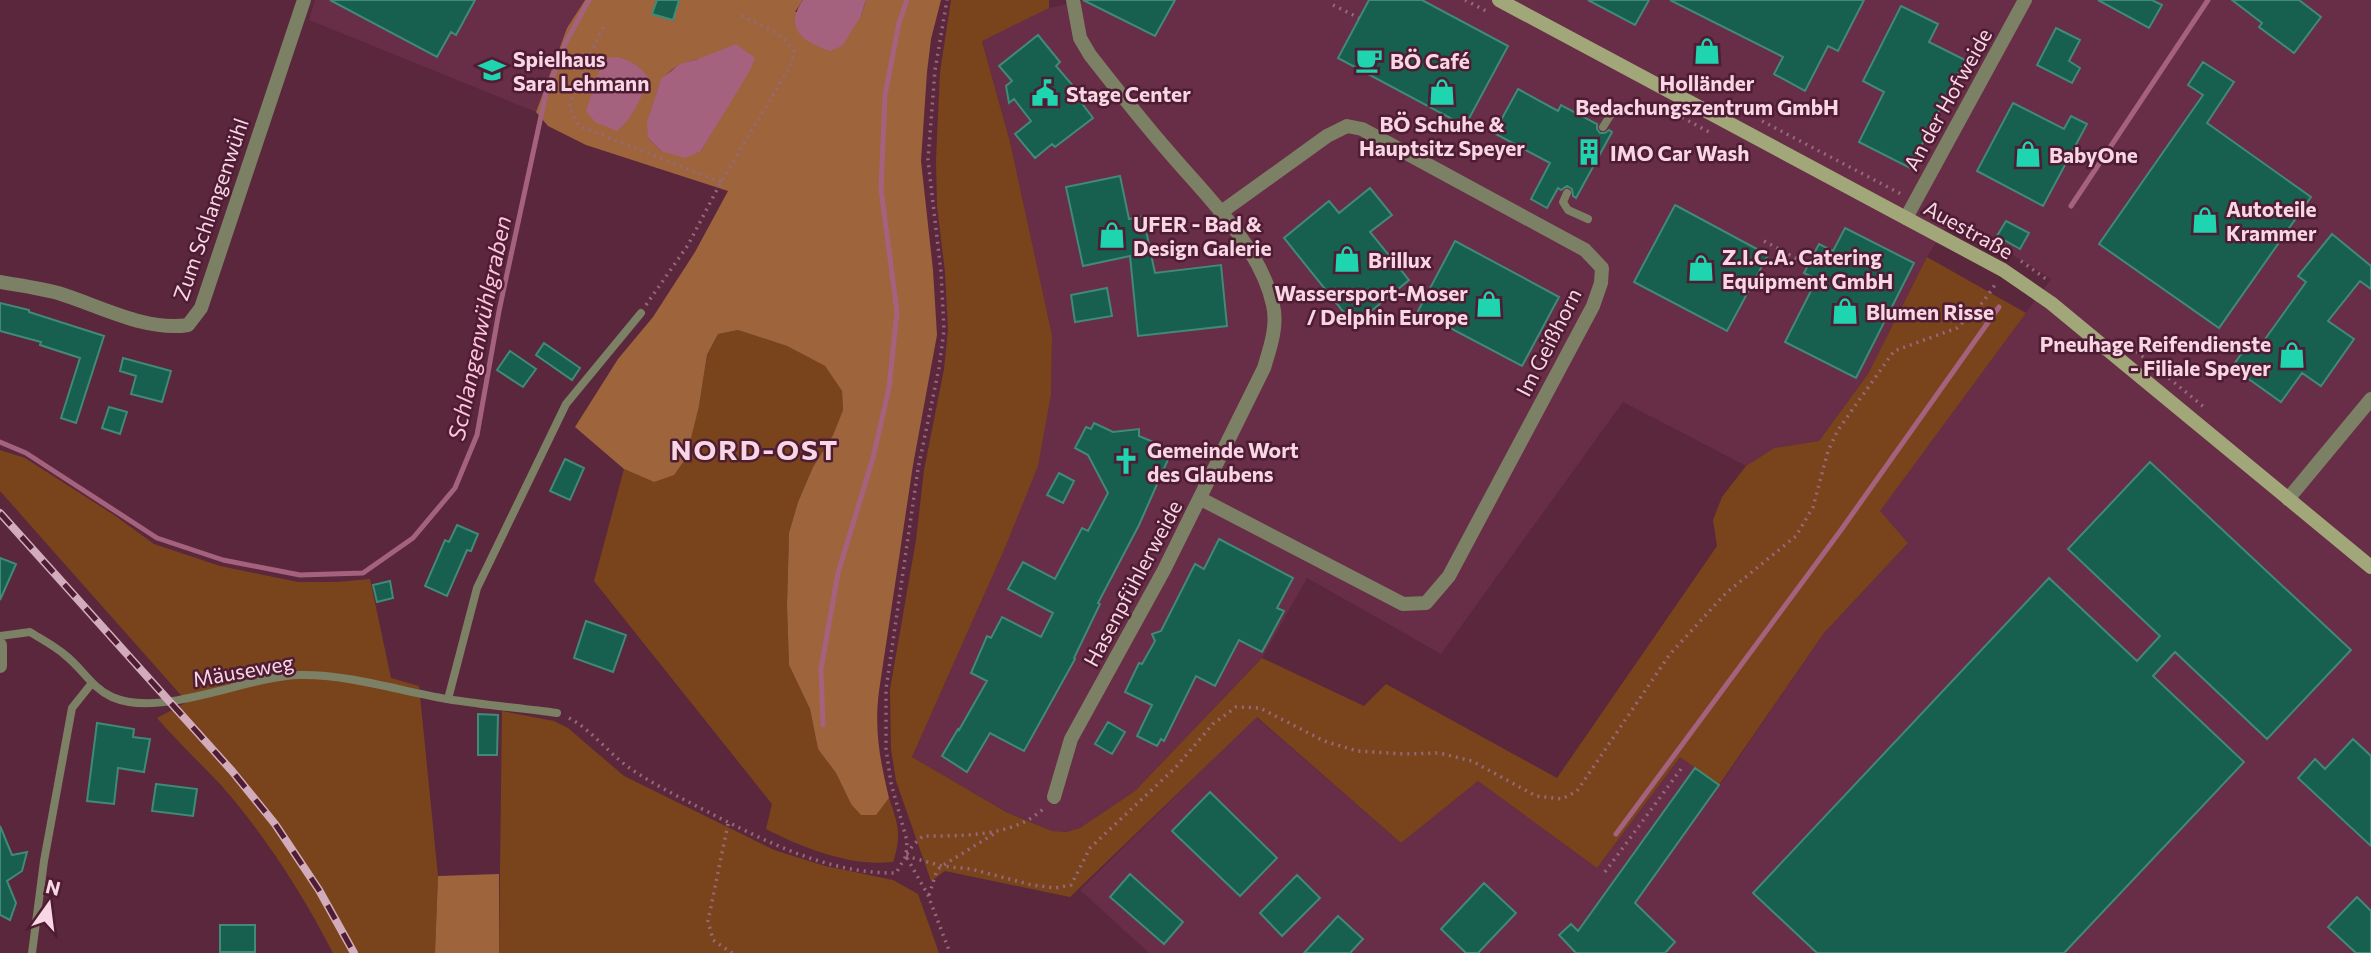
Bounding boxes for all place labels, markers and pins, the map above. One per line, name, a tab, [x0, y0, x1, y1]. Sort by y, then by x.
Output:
shop icon: Holländer Bedachungszentrum GmbH	[1692, 36, 1722, 66]
cafe icon: BÖ Café	[1354, 45, 1384, 75]
place label: Spielhaus Sara Lehmann	[513, 46, 649, 95]
place label: BÖ Café	[1390, 48, 1470, 73]
school or university icon: Spielhaus Sara Lehmann	[477, 55, 507, 85]
place label: Holländer Bedachungszentrum GmbH	[1575, 70, 1839, 119]
shop icon: BÖ Schuhe & Hauptsitz Speyer	[1427, 77, 1457, 107]
public building icon: Stage Center	[1030, 78, 1060, 108]
place label: Stage Center	[1066, 81, 1191, 106]
place label: BÖ Schuhe & Hauptsitz Speyer	[1359, 111, 1525, 160]
building icon: IMO Car Wash	[1574, 137, 1604, 167]
shop icon: BabyOne	[2013, 139, 2043, 169]
place label: IMO Car Wash	[1610, 140, 1750, 165]
place label: BabyOne	[2049, 142, 2138, 167]
place label: Autoteile Krammer	[2226, 196, 2317, 245]
shop icon: Autoteile Krammer	[2190, 205, 2220, 235]
place label: UFER - Bad & Design Galerie	[1133, 211, 1272, 260]
shop icon: UFER - Bad & Design Galerie	[1097, 220, 1127, 250]
shop icon: Brillux	[1332, 244, 1362, 274]
place label: Z.I.C.A. Catering Equipment GmbH	[1722, 244, 1893, 293]
place label: Brillux	[1368, 247, 1432, 272]
shop icon: Z.I.C.A. Catering Equipment GmbH	[1686, 253, 1716, 283]
place label: Wassersport-Moser / Delphin Europe	[1274, 280, 1468, 329]
shop icon: Wassersport-Moser / Delphin Europe	[1474, 289, 1504, 319]
shop icon: Blumen Risse	[1830, 296, 1860, 326]
place label: Blumen Risse	[1866, 299, 1994, 324]
place label: Pneuhage Reifendienste - Filiale Speyer	[2040, 331, 2271, 380]
shop icon: Pneuhage Reifendienste - Filiale Speyer	[2277, 340, 2307, 370]
place label: Gemeinde Wort des Glaubens	[1147, 437, 1299, 486]
church icon: Gemeinde Wort des Glaubens	[1111, 446, 1141, 476]

